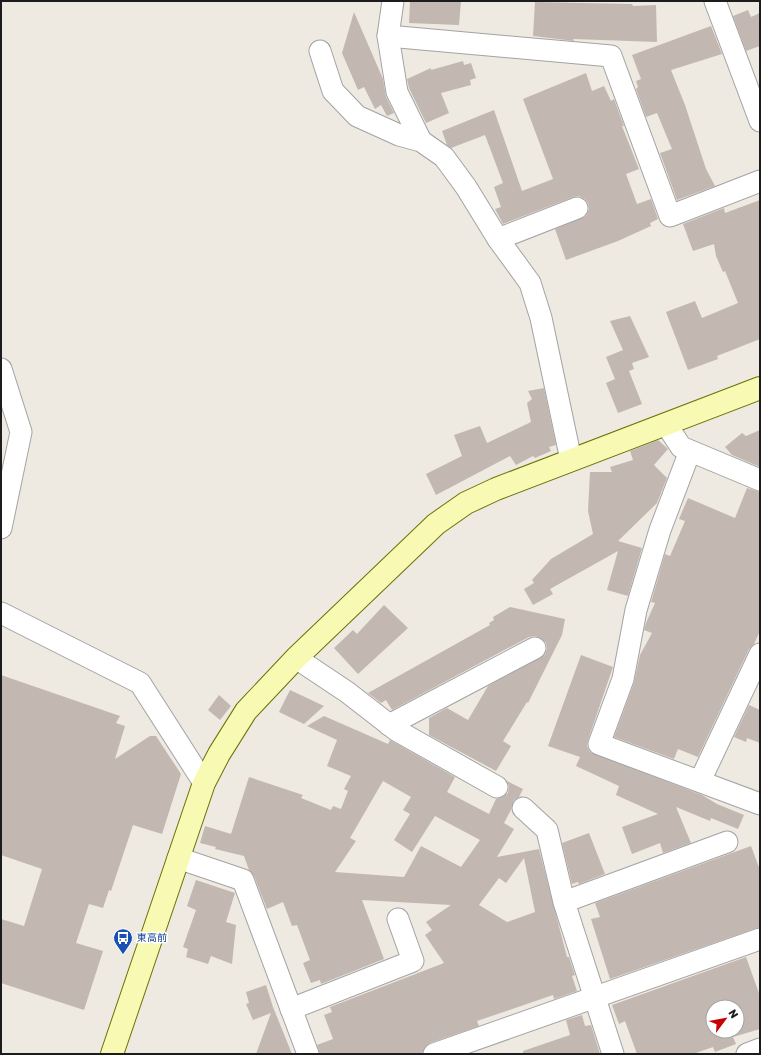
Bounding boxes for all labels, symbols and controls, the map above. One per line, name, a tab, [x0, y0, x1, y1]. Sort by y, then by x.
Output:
bus stop icon: 東高前	[112, 927, 134, 955]
place label: 東高前	[137, 932, 167, 944]
north arrow	[705, 999, 745, 1039]
text: N	[725, 1007, 741, 1021]

